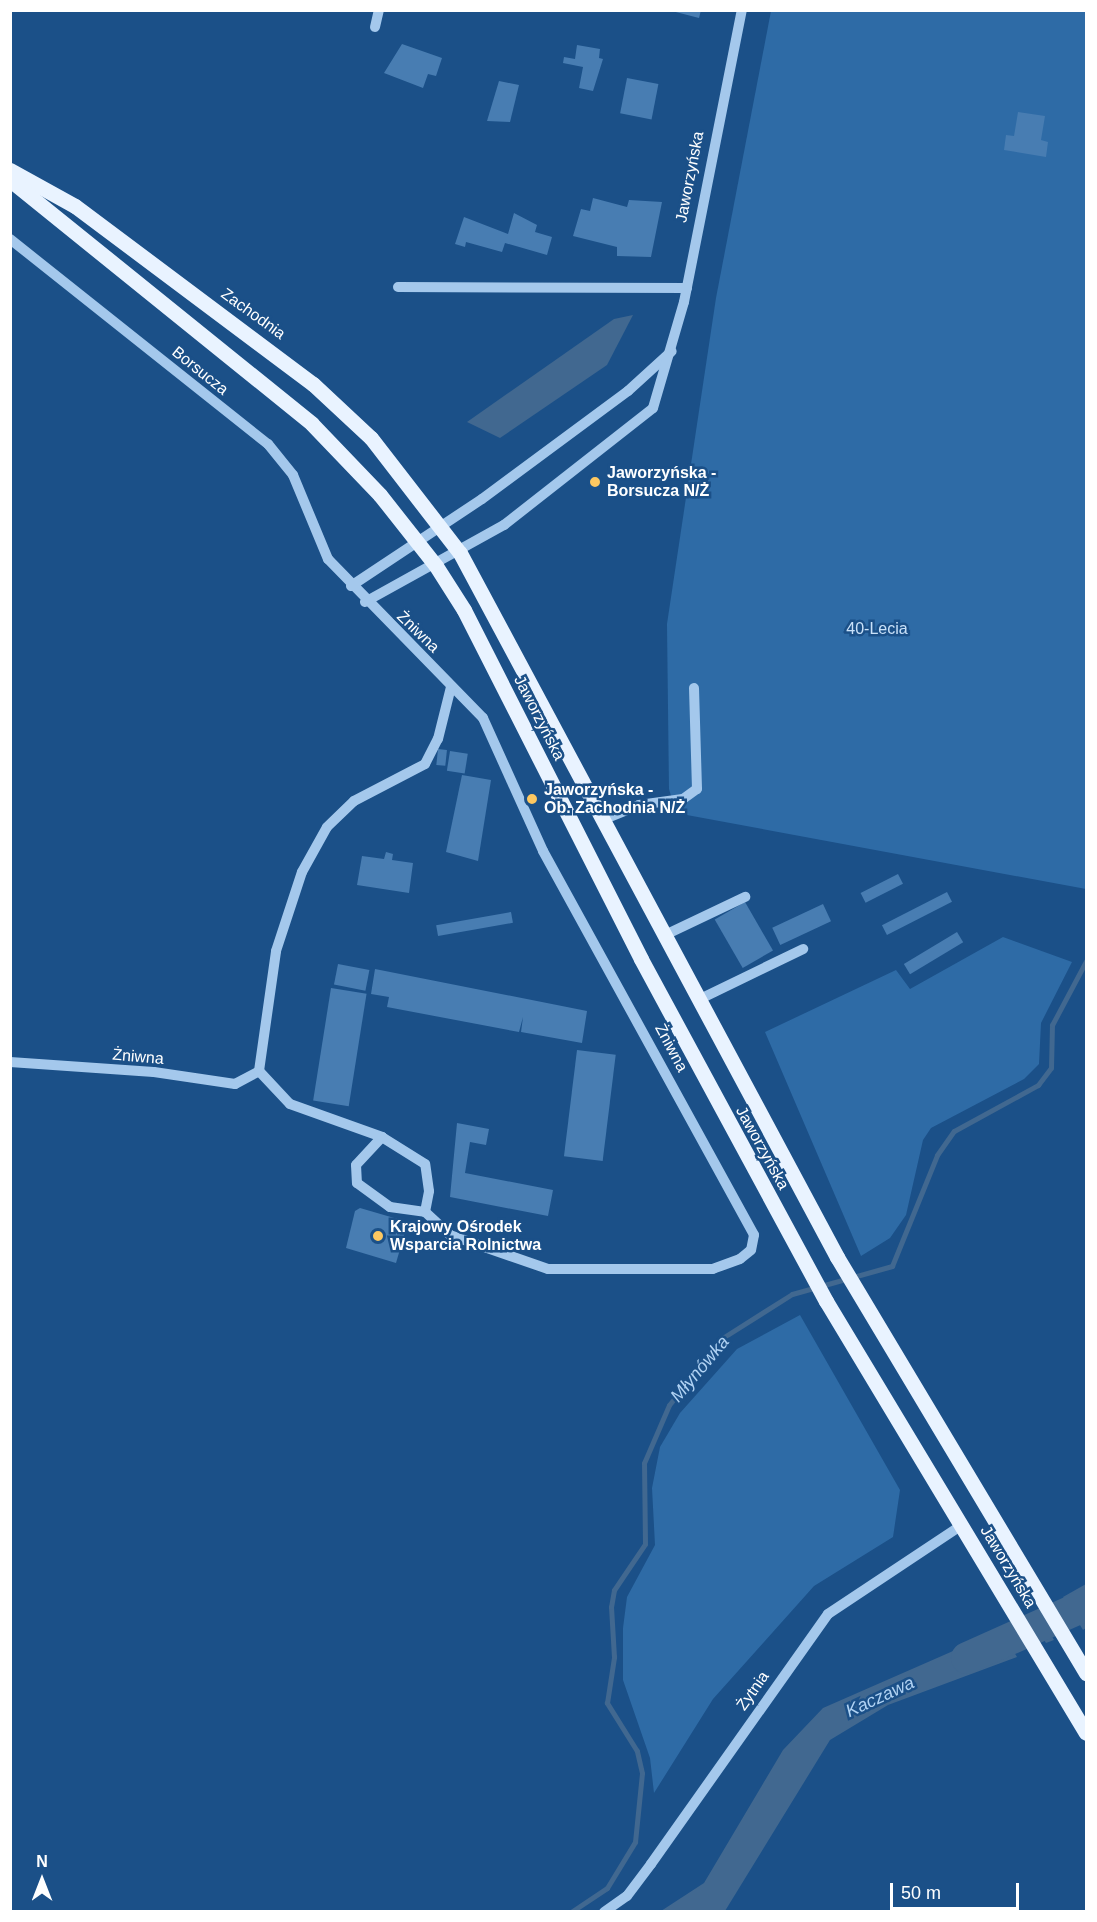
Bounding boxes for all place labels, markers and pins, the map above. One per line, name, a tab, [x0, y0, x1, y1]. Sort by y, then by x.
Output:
place label: Jaworzyńska - Borsucza N/Ż	[607, 463, 716, 501]
marker: Jaworzyńska - Borsucza N/Ż	[588, 475, 602, 489]
place label: Jaworzyńska - Ob. Zachodnia N/Ż	[544, 780, 685, 818]
marker: Jaworzyńska - Ob. Zachodnia N/Ż	[525, 792, 539, 806]
place label: Krajowy Ośrodek Wsparcia Rolnictwa	[390, 1217, 541, 1255]
marker: Krajowy Ośrodek Wsparcia Rolnictwa	[371, 1229, 385, 1243]

